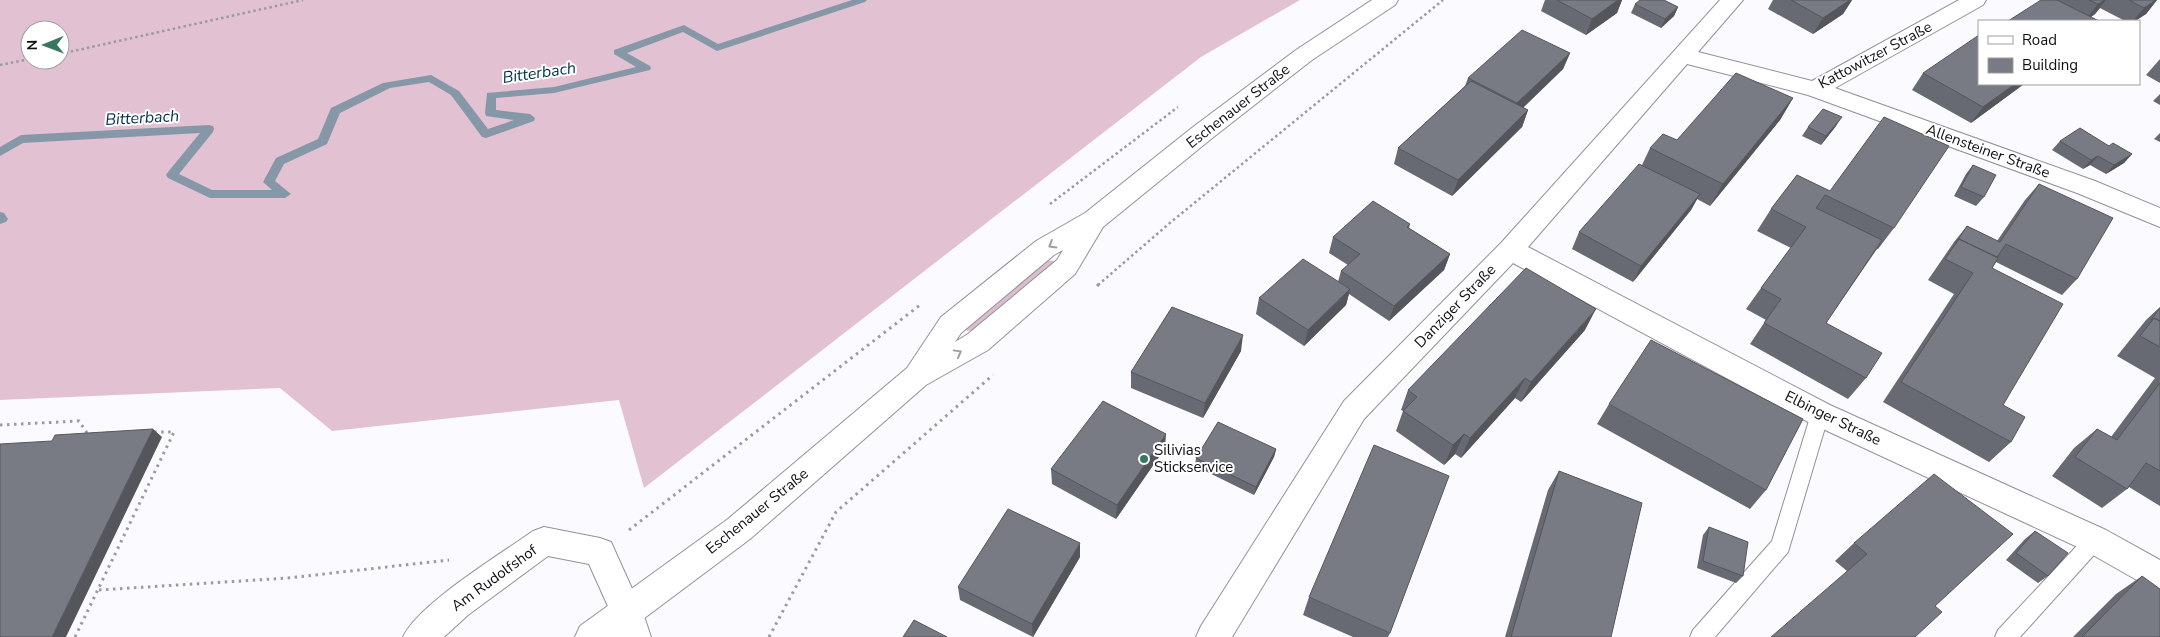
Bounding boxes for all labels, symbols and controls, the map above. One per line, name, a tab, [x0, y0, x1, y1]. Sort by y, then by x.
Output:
street label: Kattowitzer Straße	[1815, 17, 1935, 93]
north arrow	[20, 20, 70, 70]
legend	[1978, 20, 2140, 85]
text: Road	[2022, 30, 2057, 50]
text: N	[23, 40, 42, 51]
text: Building	[2022, 55, 2078, 75]
water label: Bitterbach	[501, 57, 577, 89]
street label: Eschenauer Straße	[1182, 59, 1294, 153]
water label: Bitterbach	[105, 105, 180, 131]
street label: Allensteiner Straße	[1923, 119, 2053, 183]
one-way arrow	[1048, 239, 1057, 249]
street label: Danziger Straße	[1410, 260, 1500, 352]
one-way arrow	[953, 350, 962, 360]
street label: Elbinger Straße	[1782, 386, 1885, 450]
place label: Silivias Stickservice	[1154, 440, 1233, 477]
marker: Silivias Stickservice	[1138, 453, 1150, 465]
street label: Eschenauer Straße	[702, 463, 812, 559]
street label: Am Rudolfshof	[447, 540, 542, 616]

